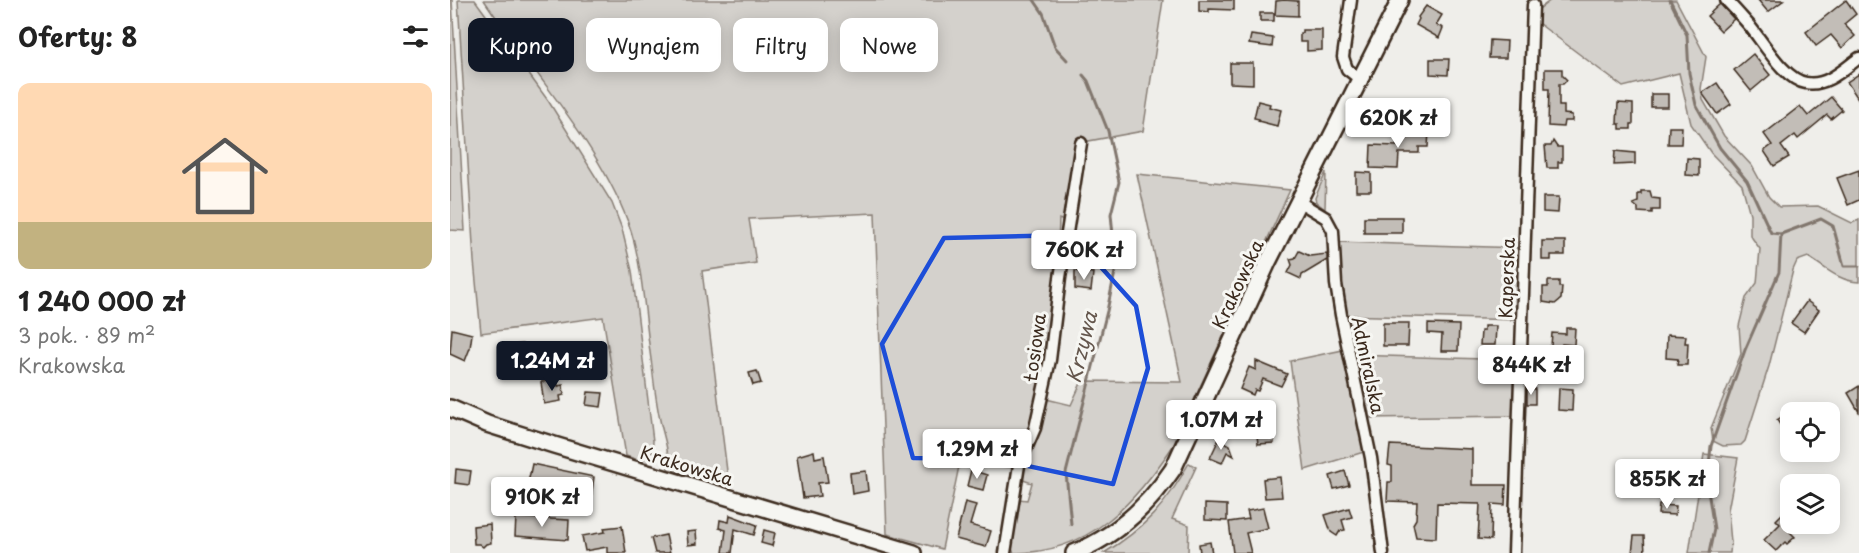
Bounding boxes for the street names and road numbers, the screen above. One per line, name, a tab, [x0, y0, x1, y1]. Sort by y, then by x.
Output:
street label: Krakowska	[1204, 234, 1270, 333]
street label: Kaperska	[1491, 236, 1521, 319]
street label: Łosiowa	[1016, 311, 1052, 384]
street label: Admiralska	[1346, 314, 1393, 417]
street label: Krakowska	[637, 438, 738, 492]

